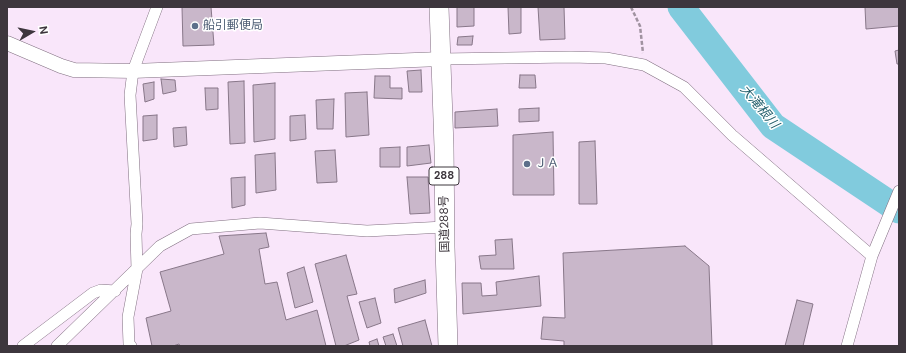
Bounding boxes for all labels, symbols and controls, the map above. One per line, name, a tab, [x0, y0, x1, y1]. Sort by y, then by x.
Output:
north arrow	[12, 12, 52, 52]
place label: 船引郵便局	[203, 19, 263, 33]
marker: 船引郵便局	[190, 21, 200, 31]
text: N	[36, 25, 51, 35]
water label: 大滝根川	[736, 82, 782, 132]
place label: ＪＡ	[535, 157, 559, 171]
marker: ＪＡ	[522, 159, 532, 169]
road number: 288	[429, 167, 459, 185]
street label: 国道288号	[437, 195, 453, 253]

